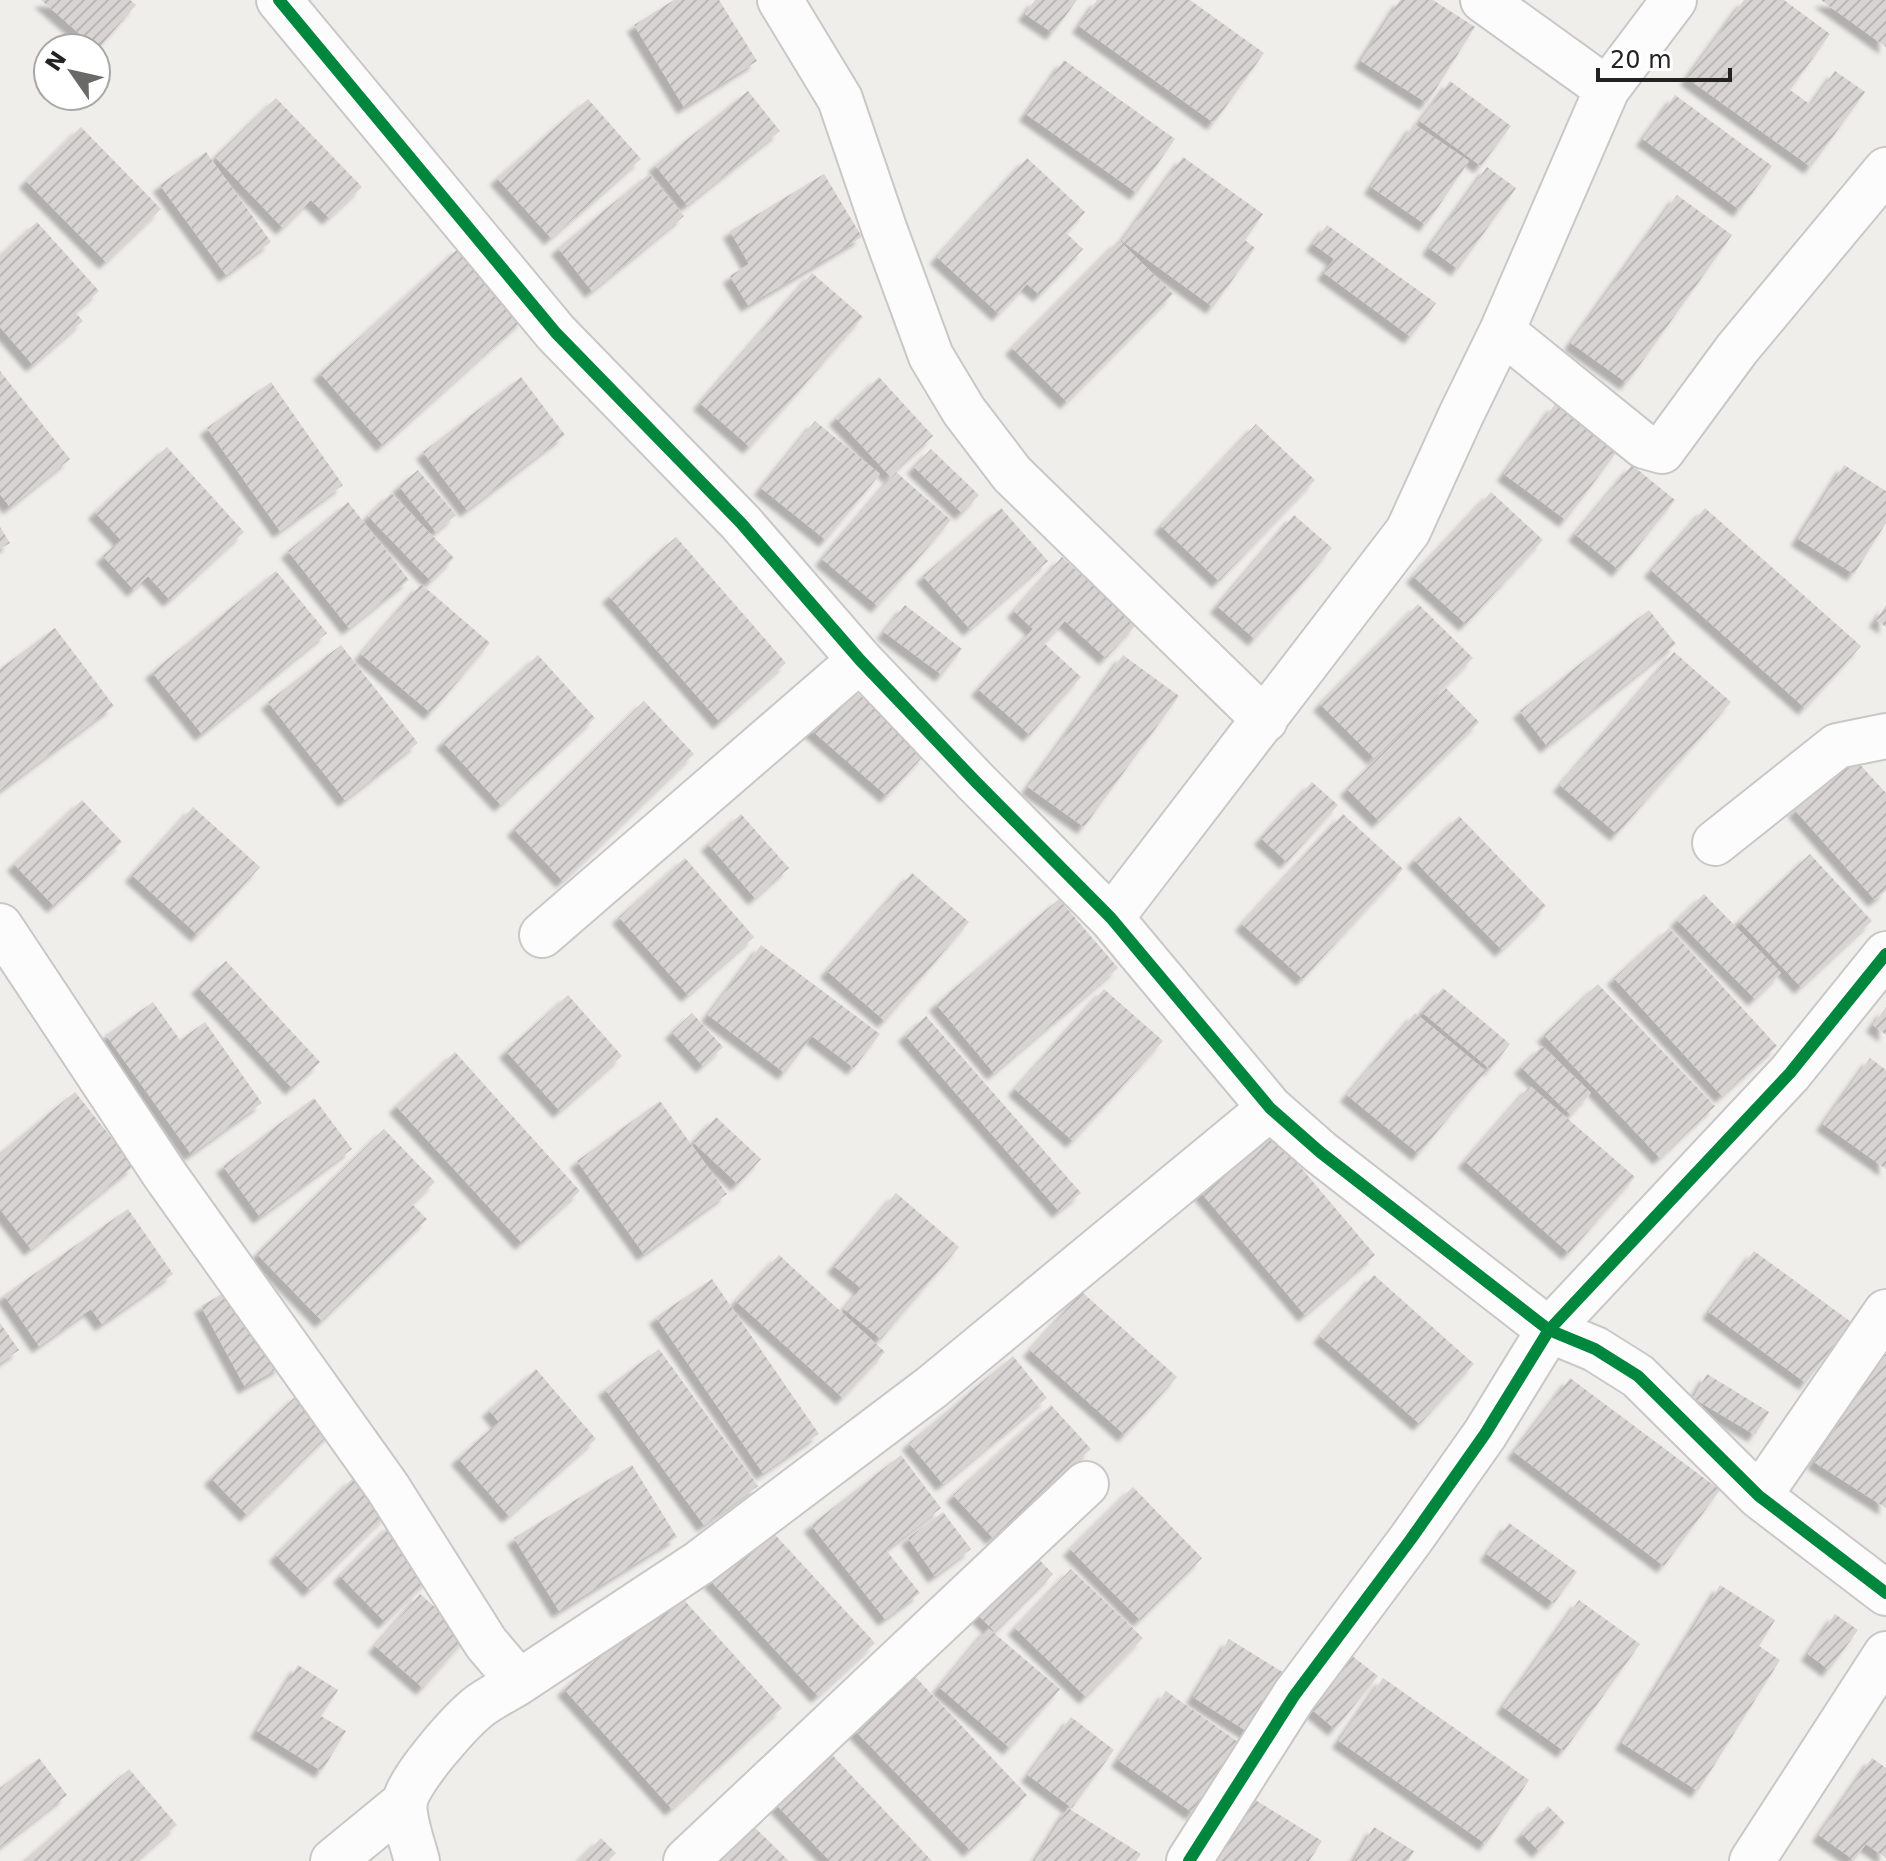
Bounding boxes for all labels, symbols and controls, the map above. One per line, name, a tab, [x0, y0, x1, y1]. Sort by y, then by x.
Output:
north arrow	[32, 32, 112, 112]
scale bar	[1598, 32, 1730, 82]
text: N	[40, 46, 71, 76]
text: 20 m	[1610, 46, 1672, 74]

